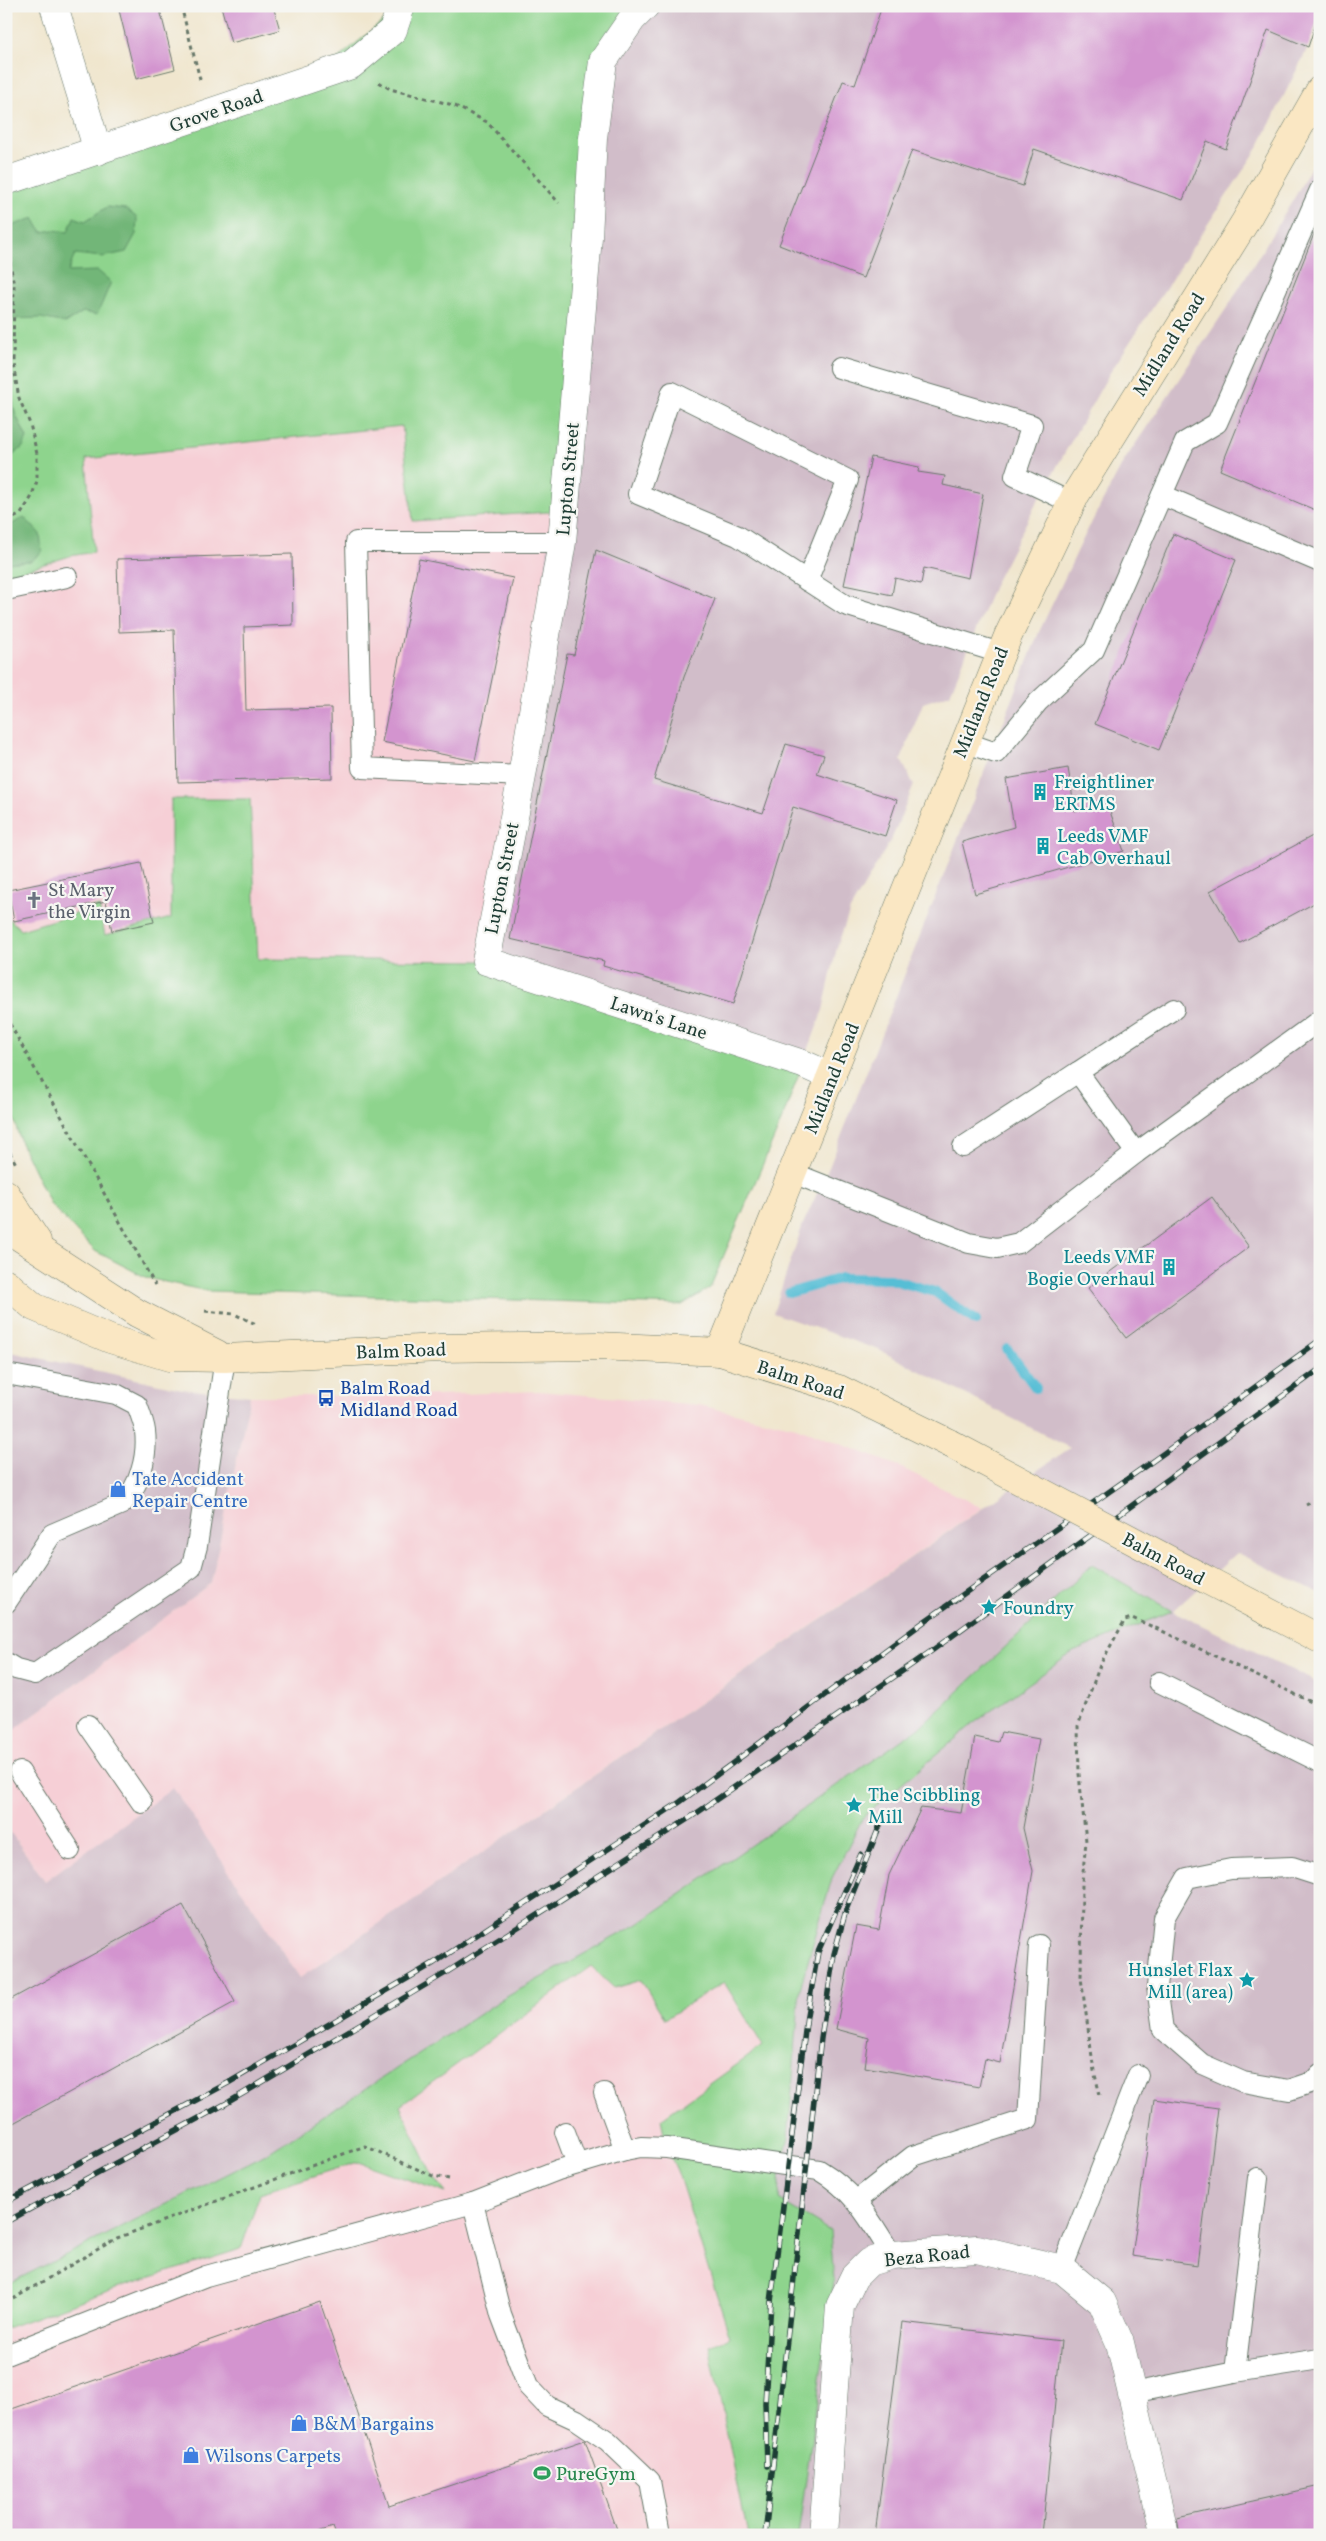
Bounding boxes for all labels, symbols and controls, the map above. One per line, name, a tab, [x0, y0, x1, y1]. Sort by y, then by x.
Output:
street label: Grove Road	[166, 84, 267, 140]
street label: Midland Road	[1127, 288, 1212, 402]
street label: Lupton Street	[551, 421, 587, 537]
street label: Midland Road	[948, 643, 1016, 762]
place label: Freightliner ERTMS	[1054, 770, 1154, 818]
building icon: Freightliner ERTMS	[1030, 782, 1050, 802]
street label: Lupton Street	[479, 820, 527, 937]
place label: Leeds VMF Cab Overhaul	[1057, 824, 1171, 872]
building icon: Leeds VMF Cab Overhaul	[1033, 836, 1053, 856]
place label: St Mary the Virgin	[48, 878, 131, 926]
church icon: St Mary the Virgin	[24, 890, 44, 910]
street label: Lawn's Lane	[606, 991, 710, 1047]
street label: Midland Road	[799, 1019, 867, 1138]
place label: Leeds VMF Bogie Overhaul	[1027, 1245, 1155, 1293]
building icon: Leeds VMF Bogie Overhaul	[1159, 1257, 1179, 1277]
street label: Balm Road	[355, 1337, 447, 1367]
street label: Balm Road	[753, 1355, 847, 1407]
place label: Balm Road Midland Road	[340, 1376, 458, 1424]
bus stop icon: Balm Road Midland Road	[316, 1388, 336, 1408]
place label: Tate Accident Repair Centre	[132, 1467, 248, 1515]
shop icon: Tate Accident Repair Centre	[108, 1479, 128, 1499]
street label: Balm Road	[1117, 1527, 1209, 1592]
place label: Foundry	[1003, 1596, 1074, 1622]
place icon: Foundry	[979, 1597, 999, 1617]
place label: The Scibbling Mill	[868, 1783, 980, 1831]
place icon: The Scibbling Mill	[844, 1795, 864, 1815]
place label: Hunslet Flax Mill (area)	[1128, 1958, 1233, 2006]
place icon: Hunslet Flax Mill (area)	[1237, 1970, 1257, 1990]
street label: Beza Road	[883, 2240, 972, 2274]
place label: B&M Bargains	[313, 2412, 434, 2438]
shop icon: B&M Bargains	[289, 2413, 309, 2433]
place label: Wilsons Carpets	[205, 2444, 341, 2470]
shop icon: Wilsons Carpets	[181, 2445, 201, 2465]
place label: PureGym	[556, 2462, 636, 2488]
sports icon: PureGym	[532, 2463, 552, 2483]

